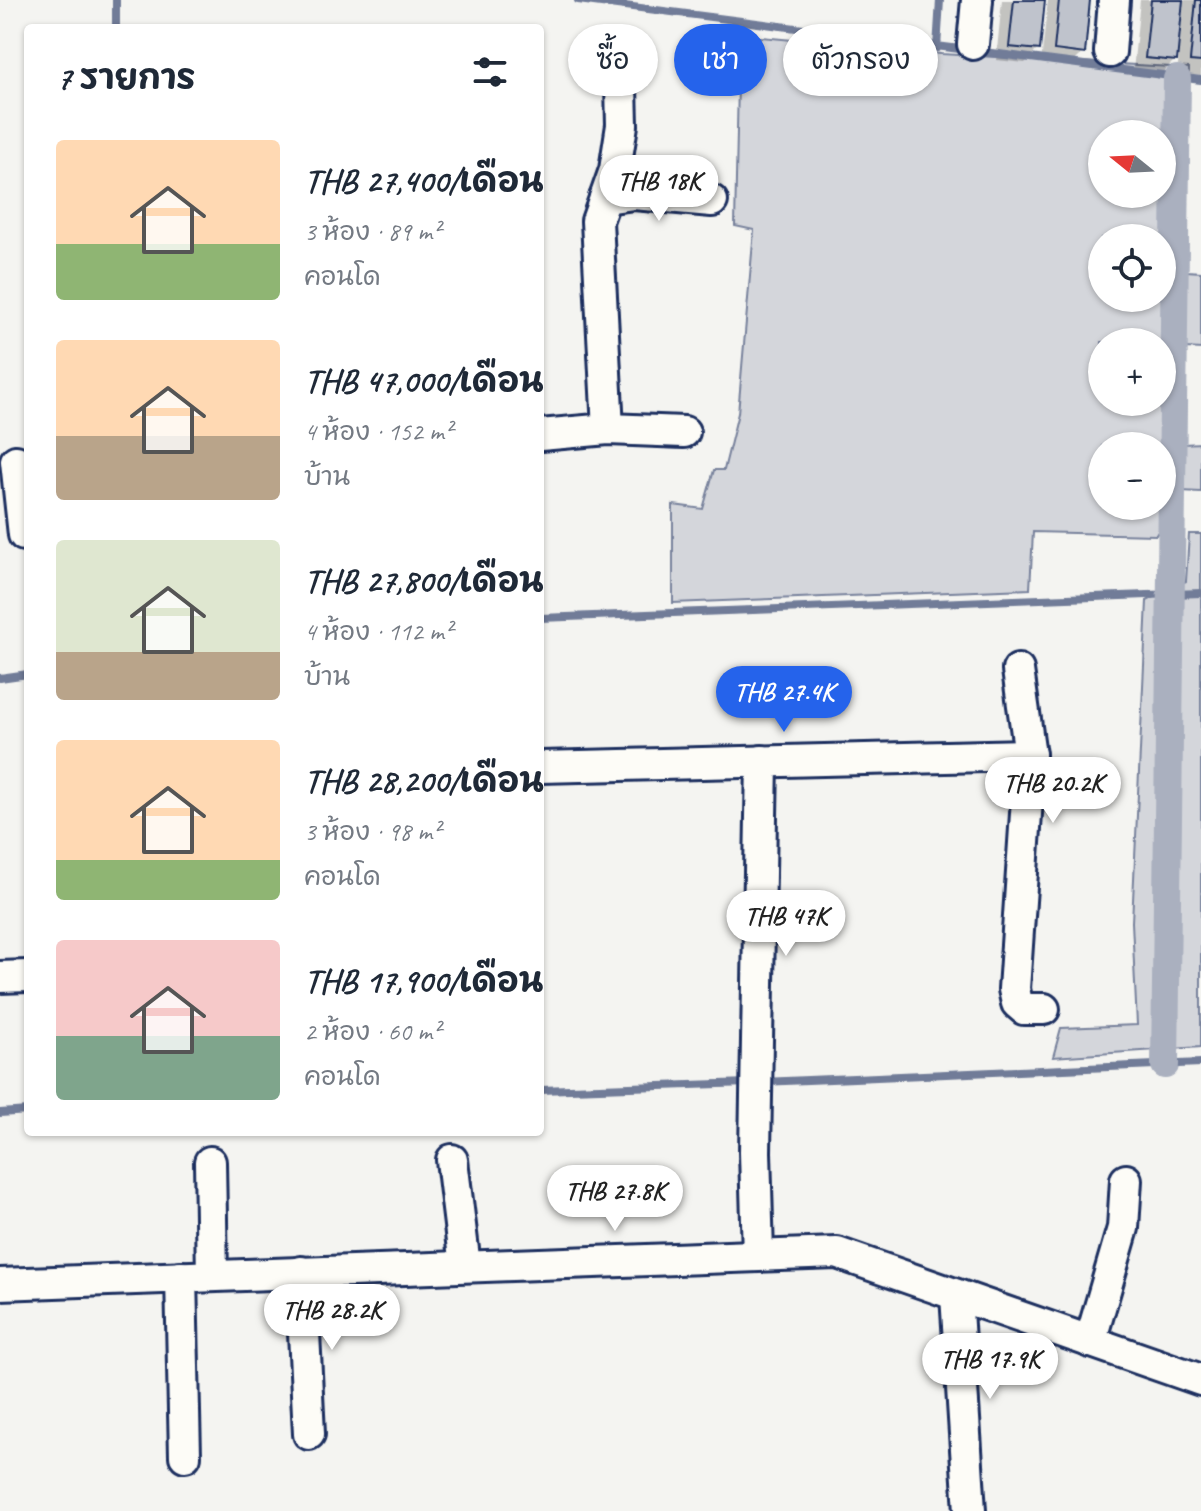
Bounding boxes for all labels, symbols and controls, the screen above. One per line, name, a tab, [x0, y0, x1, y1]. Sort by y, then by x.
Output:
chip: ซื้อ	[568, 24, 658, 96]
chip: เช่า	[674, 24, 767, 96]
chip: ตัวกรอง	[783, 24, 938, 96]
icon: filters	[468, 50, 512, 94]
text: 7 รายการ	[56, 56, 196, 99]
north arrow	[1088, 120, 1176, 208]
map controls	[1088, 120, 1176, 520]
pin: THB 18K	[585, 155, 733, 223]
text: THB 27,400/เดือน	[304, 159, 544, 202]
text: THB 18K	[617, 164, 701, 197]
icon: home	[120, 172, 216, 268]
text: 3 ห้อง · 89 m²	[304, 215, 440, 248]
button: locate	[1088, 224, 1176, 312]
text: คอนโด	[304, 260, 381, 293]
button: +	[1088, 328, 1176, 416]
text: THB 47,000/เดือน	[304, 359, 544, 402]
icon: home	[120, 372, 216, 468]
text: 4 ห้อง · 152 m²	[304, 415, 452, 448]
button: −	[1088, 432, 1176, 520]
text: บ้าน	[304, 460, 350, 493]
text: THB 27,800/เดือน	[304, 559, 544, 602]
icon: home	[120, 572, 216, 668]
text: 4 ห้อง · 112 m²	[304, 615, 452, 648]
text: บ้าน	[304, 660, 350, 693]
pin: THB 27.4K	[692, 666, 876, 734]
text: THB 27.4K	[734, 675, 834, 708]
pin: THB 20.2K	[961, 757, 1145, 825]
text: THB 28,200/เดือน	[304, 759, 544, 802]
text: THB 20.2K	[1003, 766, 1103, 799]
icon: home	[120, 772, 216, 868]
text: 3 ห้อง · 98 m²	[304, 815, 440, 848]
text: คอนโด	[304, 860, 381, 893]
pin: THB 47K	[712, 890, 860, 958]
text: THB 47K	[744, 899, 828, 932]
text: THB 17,900/เดือน	[304, 959, 543, 1002]
icon: home	[120, 972, 216, 1068]
text: 2 ห้อง · 60 m²	[304, 1015, 440, 1048]
text: คอนโด	[304, 1060, 381, 1093]
pin: THB 27.8K	[523, 1165, 707, 1233]
text: THB 27.8K	[565, 1174, 665, 1207]
pin: THB 28.2K	[240, 1284, 424, 1352]
text: THB 28.2K	[282, 1293, 382, 1326]
pin: THB 17.9K	[898, 1333, 1082, 1401]
text: THB 17.9K	[940, 1342, 1040, 1375]

